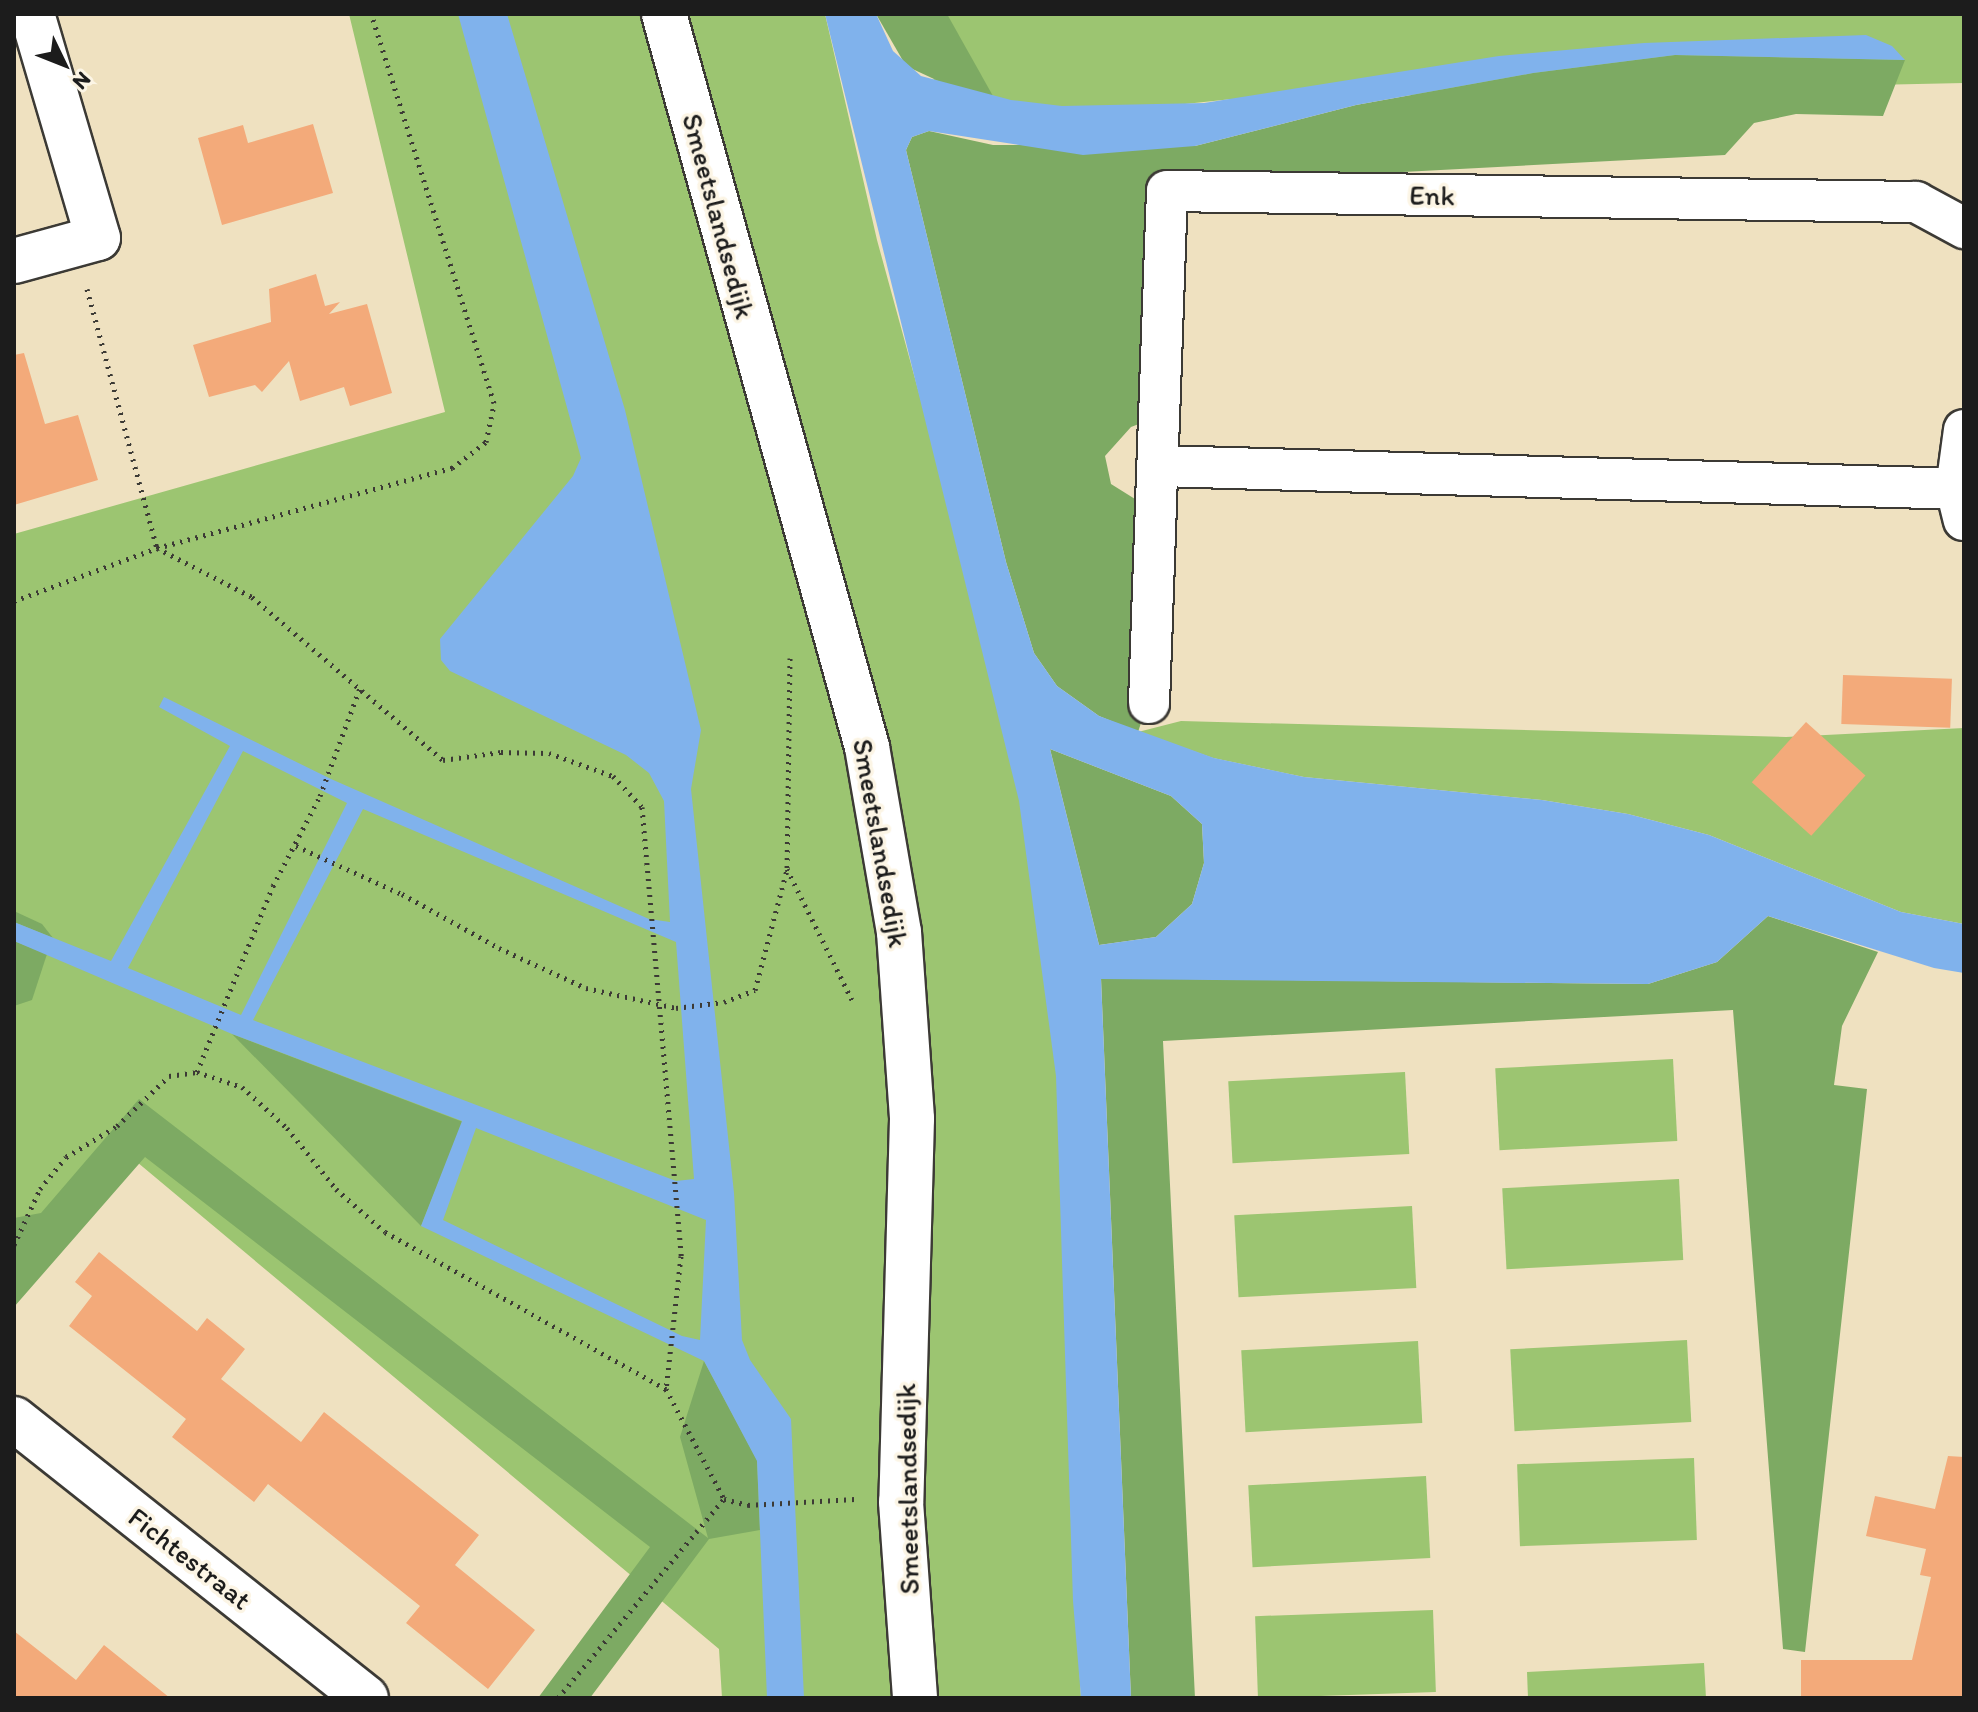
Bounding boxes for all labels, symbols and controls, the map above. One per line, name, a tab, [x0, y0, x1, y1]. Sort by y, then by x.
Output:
north arrow	[24, 24, 104, 104]
text: N	[67, 66, 97, 95]
street label: Smeetslandsedijk	[675, 110, 763, 322]
street label: Enk	[1409, 178, 1455, 212]
street label: Smeetslandsedijk	[846, 736, 916, 950]
street label: Smeetslandsedijk	[888, 1383, 926, 1595]
street label: Fichtestraat	[122, 1500, 258, 1616]

